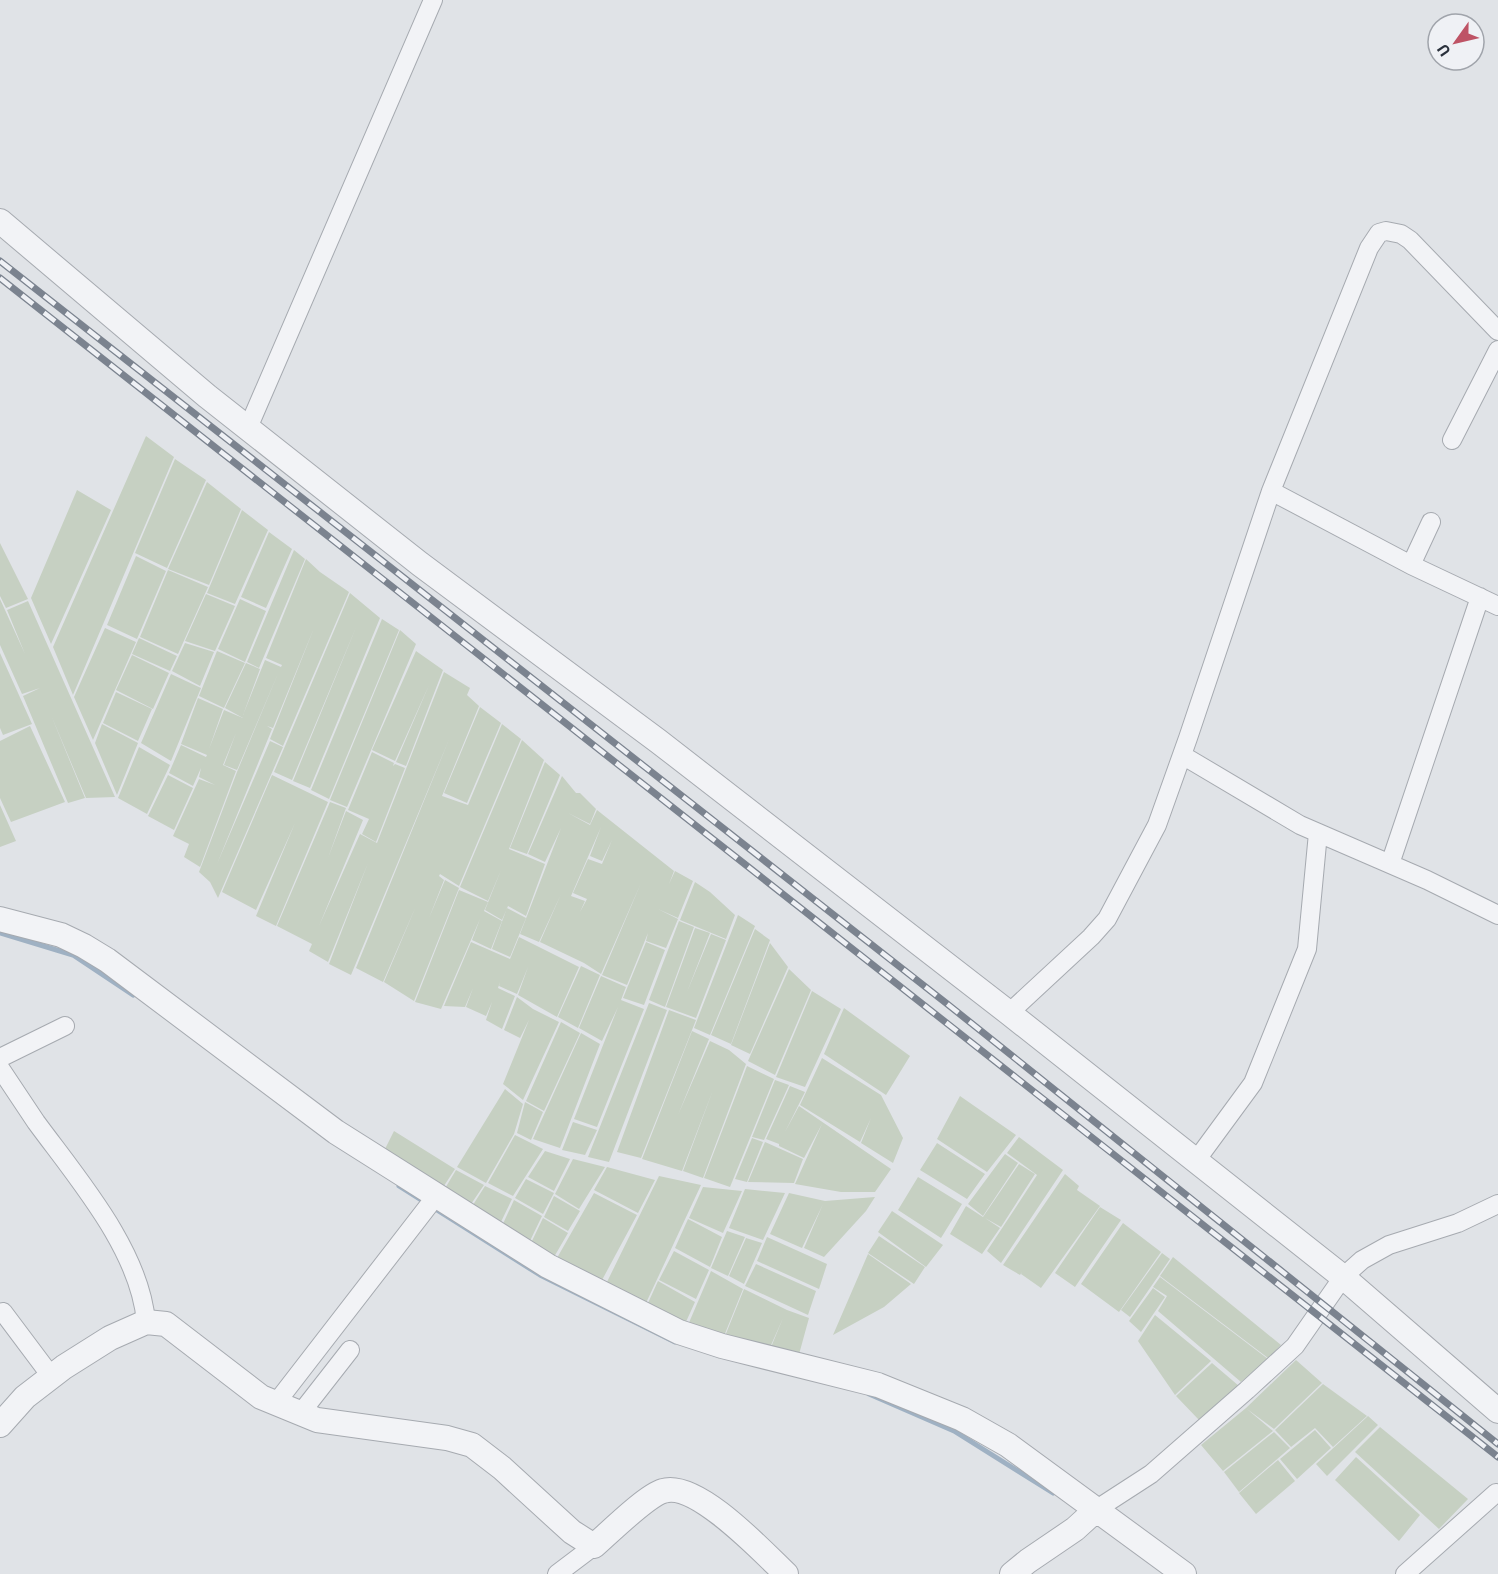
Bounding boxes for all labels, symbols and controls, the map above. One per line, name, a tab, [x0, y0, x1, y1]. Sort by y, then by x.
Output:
north arrow	[1426, 12, 1486, 72]
text: U	[1432, 41, 1454, 60]

